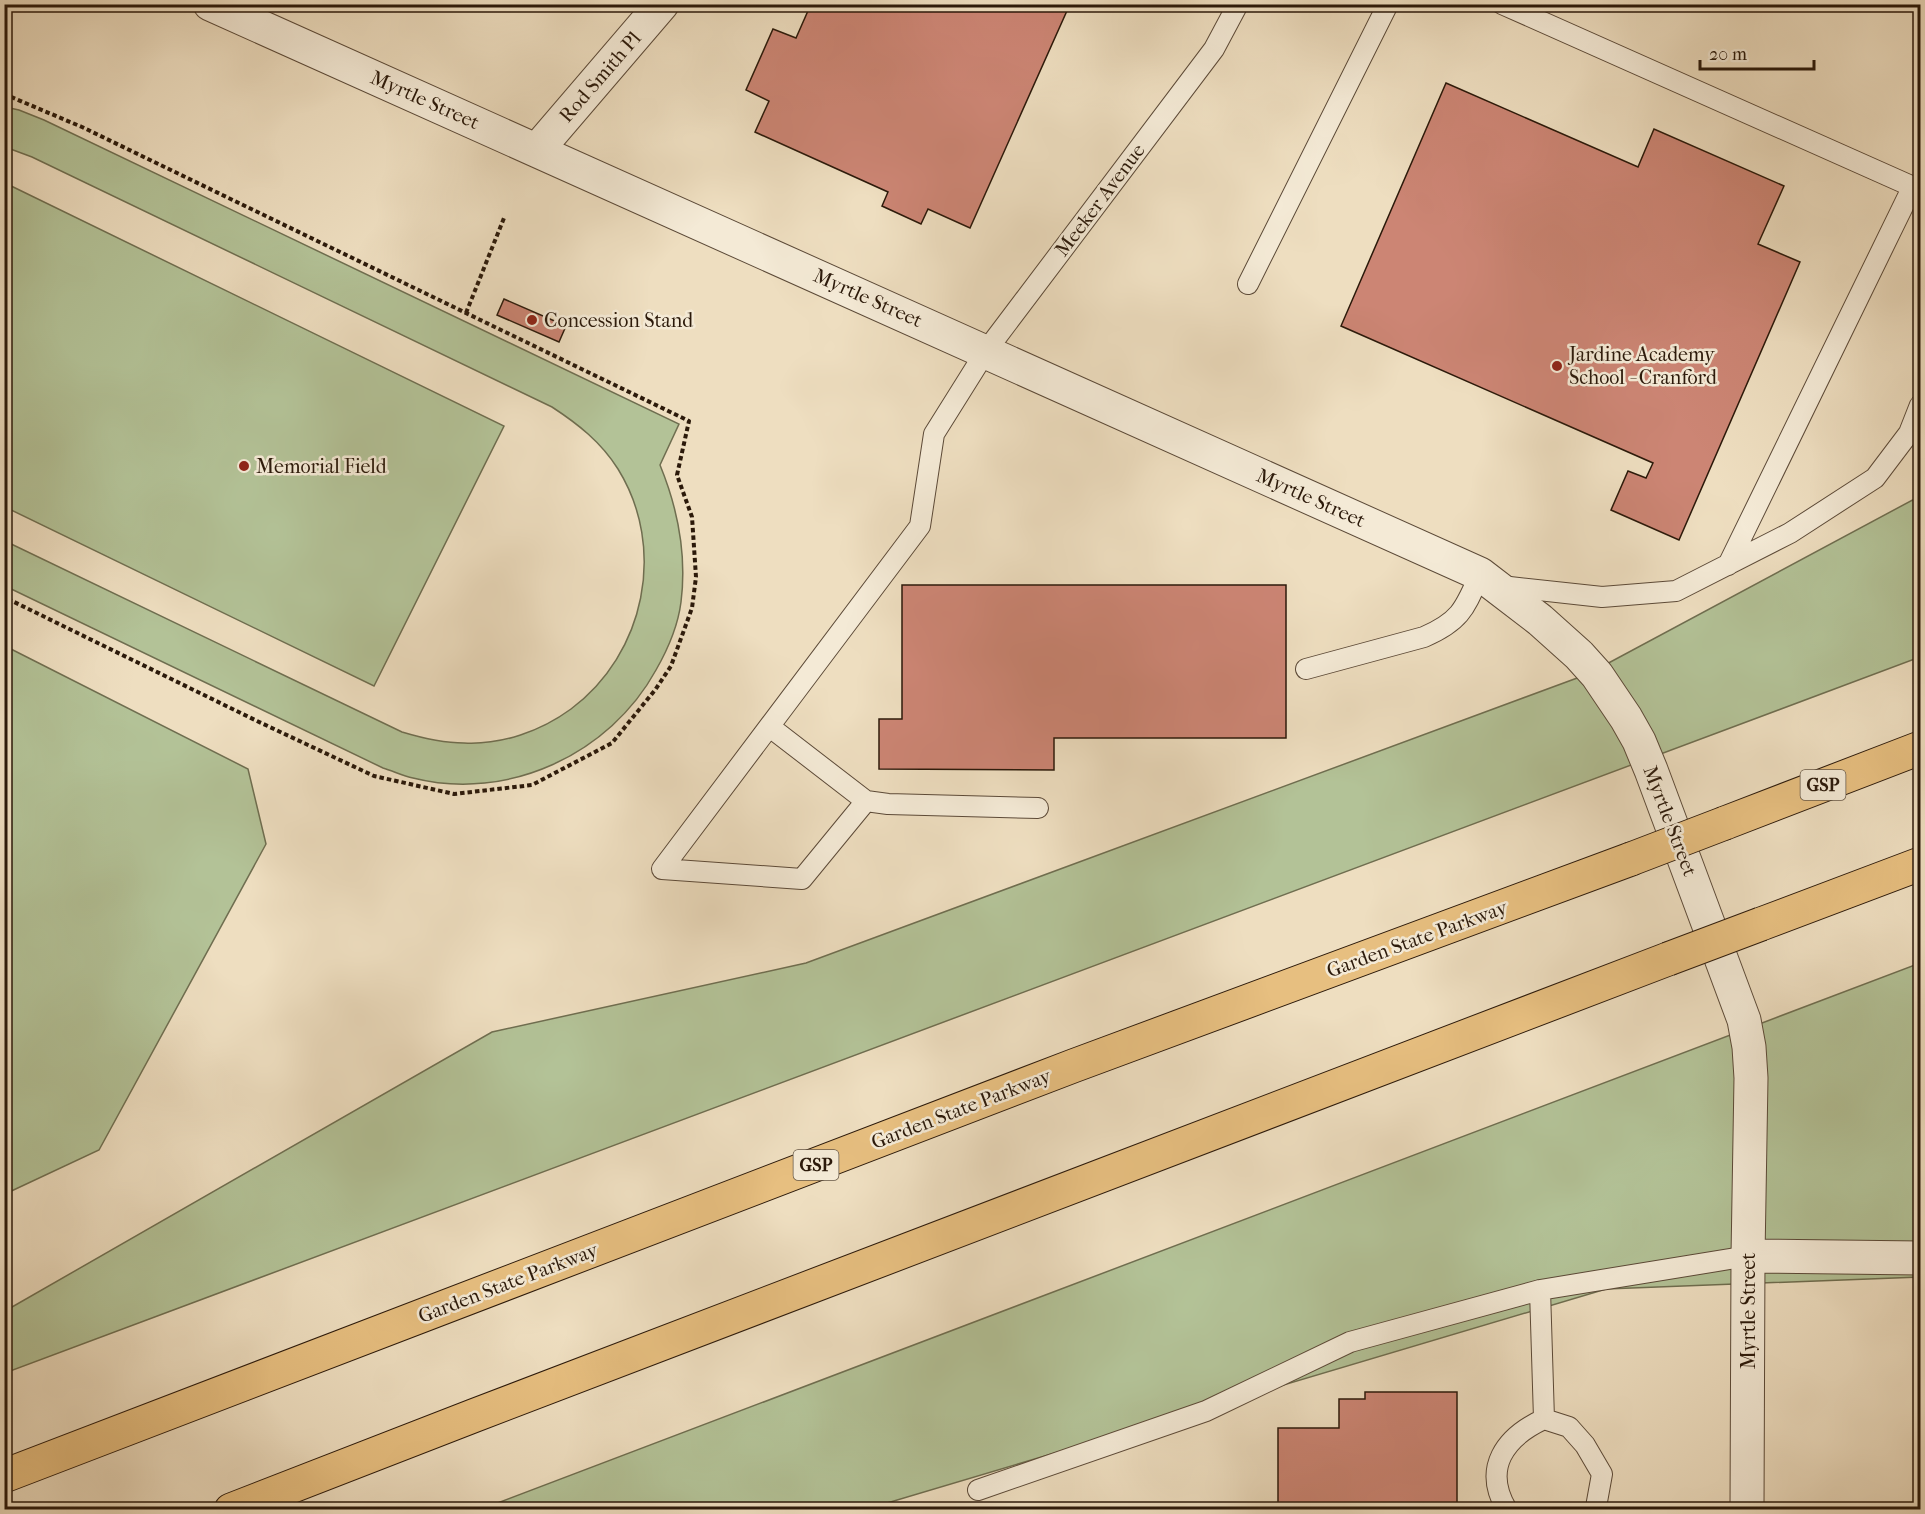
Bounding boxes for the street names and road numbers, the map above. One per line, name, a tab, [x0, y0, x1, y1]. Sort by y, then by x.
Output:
street label: Rod Smith Pl	[554, 27, 646, 127]
street label: Myrtle Street	[367, 66, 483, 134]
street label: Meeker Avenue	[1050, 139, 1150, 261]
street label: Myrtle Street	[810, 264, 926, 332]
street label: Myrtle Street	[1253, 464, 1369, 532]
street label: Myrtle Street	[1638, 762, 1702, 880]
road number: GSP	[1800, 770, 1846, 800]
street label: Garden State Parkway	[1324, 895, 1512, 982]
street label: Garden State Parkway	[868, 1064, 1055, 1154]
road number: GSP	[794, 1150, 838, 1180]
street label: Garden State Parkway	[415, 1238, 602, 1328]
street label: Myrtle Street	[1737, 1253, 1760, 1369]

